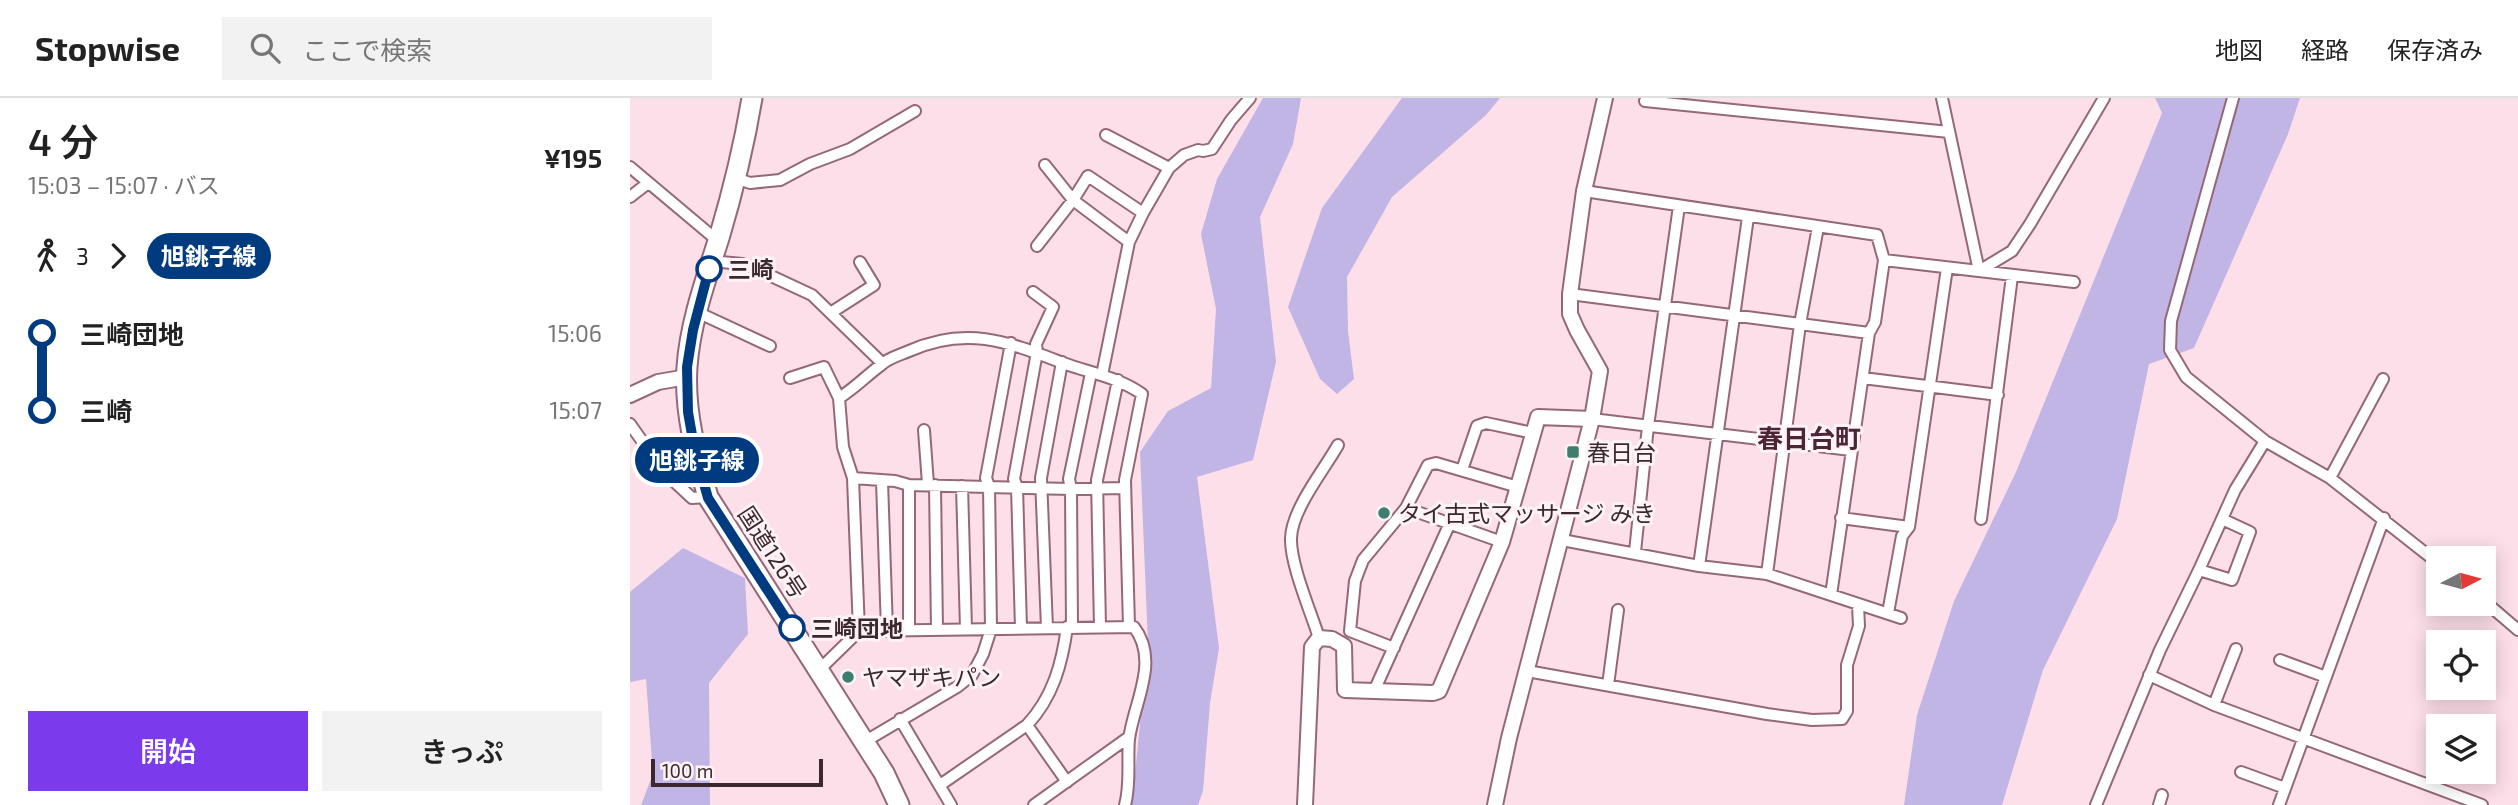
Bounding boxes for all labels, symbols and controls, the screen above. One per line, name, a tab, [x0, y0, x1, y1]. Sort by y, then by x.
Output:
search box	[222, 17, 712, 80]
text: Stopwise	[35, 28, 180, 68]
icon: search	[246, 29, 284, 67]
text: ここで検索	[302, 34, 432, 65]
text: 地図	[2215, 35, 2263, 64]
text: 経路	[2301, 35, 2349, 64]
text: 保存済み	[2387, 35, 2483, 64]
text: 4 分	[28, 118, 98, 164]
text: ¥195	[544, 142, 602, 173]
text: 15:03 – 15:07 · バス	[28, 171, 220, 199]
icon: walk	[28, 237, 66, 275]
icon: forward	[99, 237, 137, 275]
text: 旭銚子線	[161, 241, 257, 270]
text: 3	[76, 242, 89, 270]
place label: 三崎	[728, 255, 774, 283]
marker: 三崎	[696, 256, 722, 282]
text: 三崎団地	[80, 318, 184, 349]
text: 15:06	[548, 319, 602, 347]
text: 三崎	[80, 395, 132, 426]
text: 15:07	[549, 396, 602, 424]
district label: 春日台町	[1757, 422, 1861, 453]
line badge: 旭銚子線	[648, 437, 746, 483]
place label: 春日台	[1587, 438, 1656, 466]
marker: 春日台	[1565, 444, 1581, 460]
text: 旭銚子線	[649, 445, 745, 474]
place label: タイ古式マッサージ みき	[1398, 499, 1656, 527]
street label: 国道126号	[733, 501, 813, 603]
marker: タイ古式マッサージ みき	[1376, 505, 1392, 521]
north arrow	[2426, 546, 2496, 616]
map controls	[2426, 546, 2496, 784]
place label: 三崎団地	[811, 614, 903, 642]
marker: 三崎団地	[779, 615, 805, 641]
button: locate	[2426, 630, 2496, 700]
place label: ヤマザキパン	[862, 663, 1001, 691]
marker: ヤマザキパン	[840, 669, 856, 685]
button: 開始	[28, 711, 308, 791]
button: きっぷ	[322, 711, 602, 791]
button: layers	[2426, 714, 2496, 784]
scale bar	[651, 756, 822, 788]
text: 100 m	[662, 759, 713, 782]

